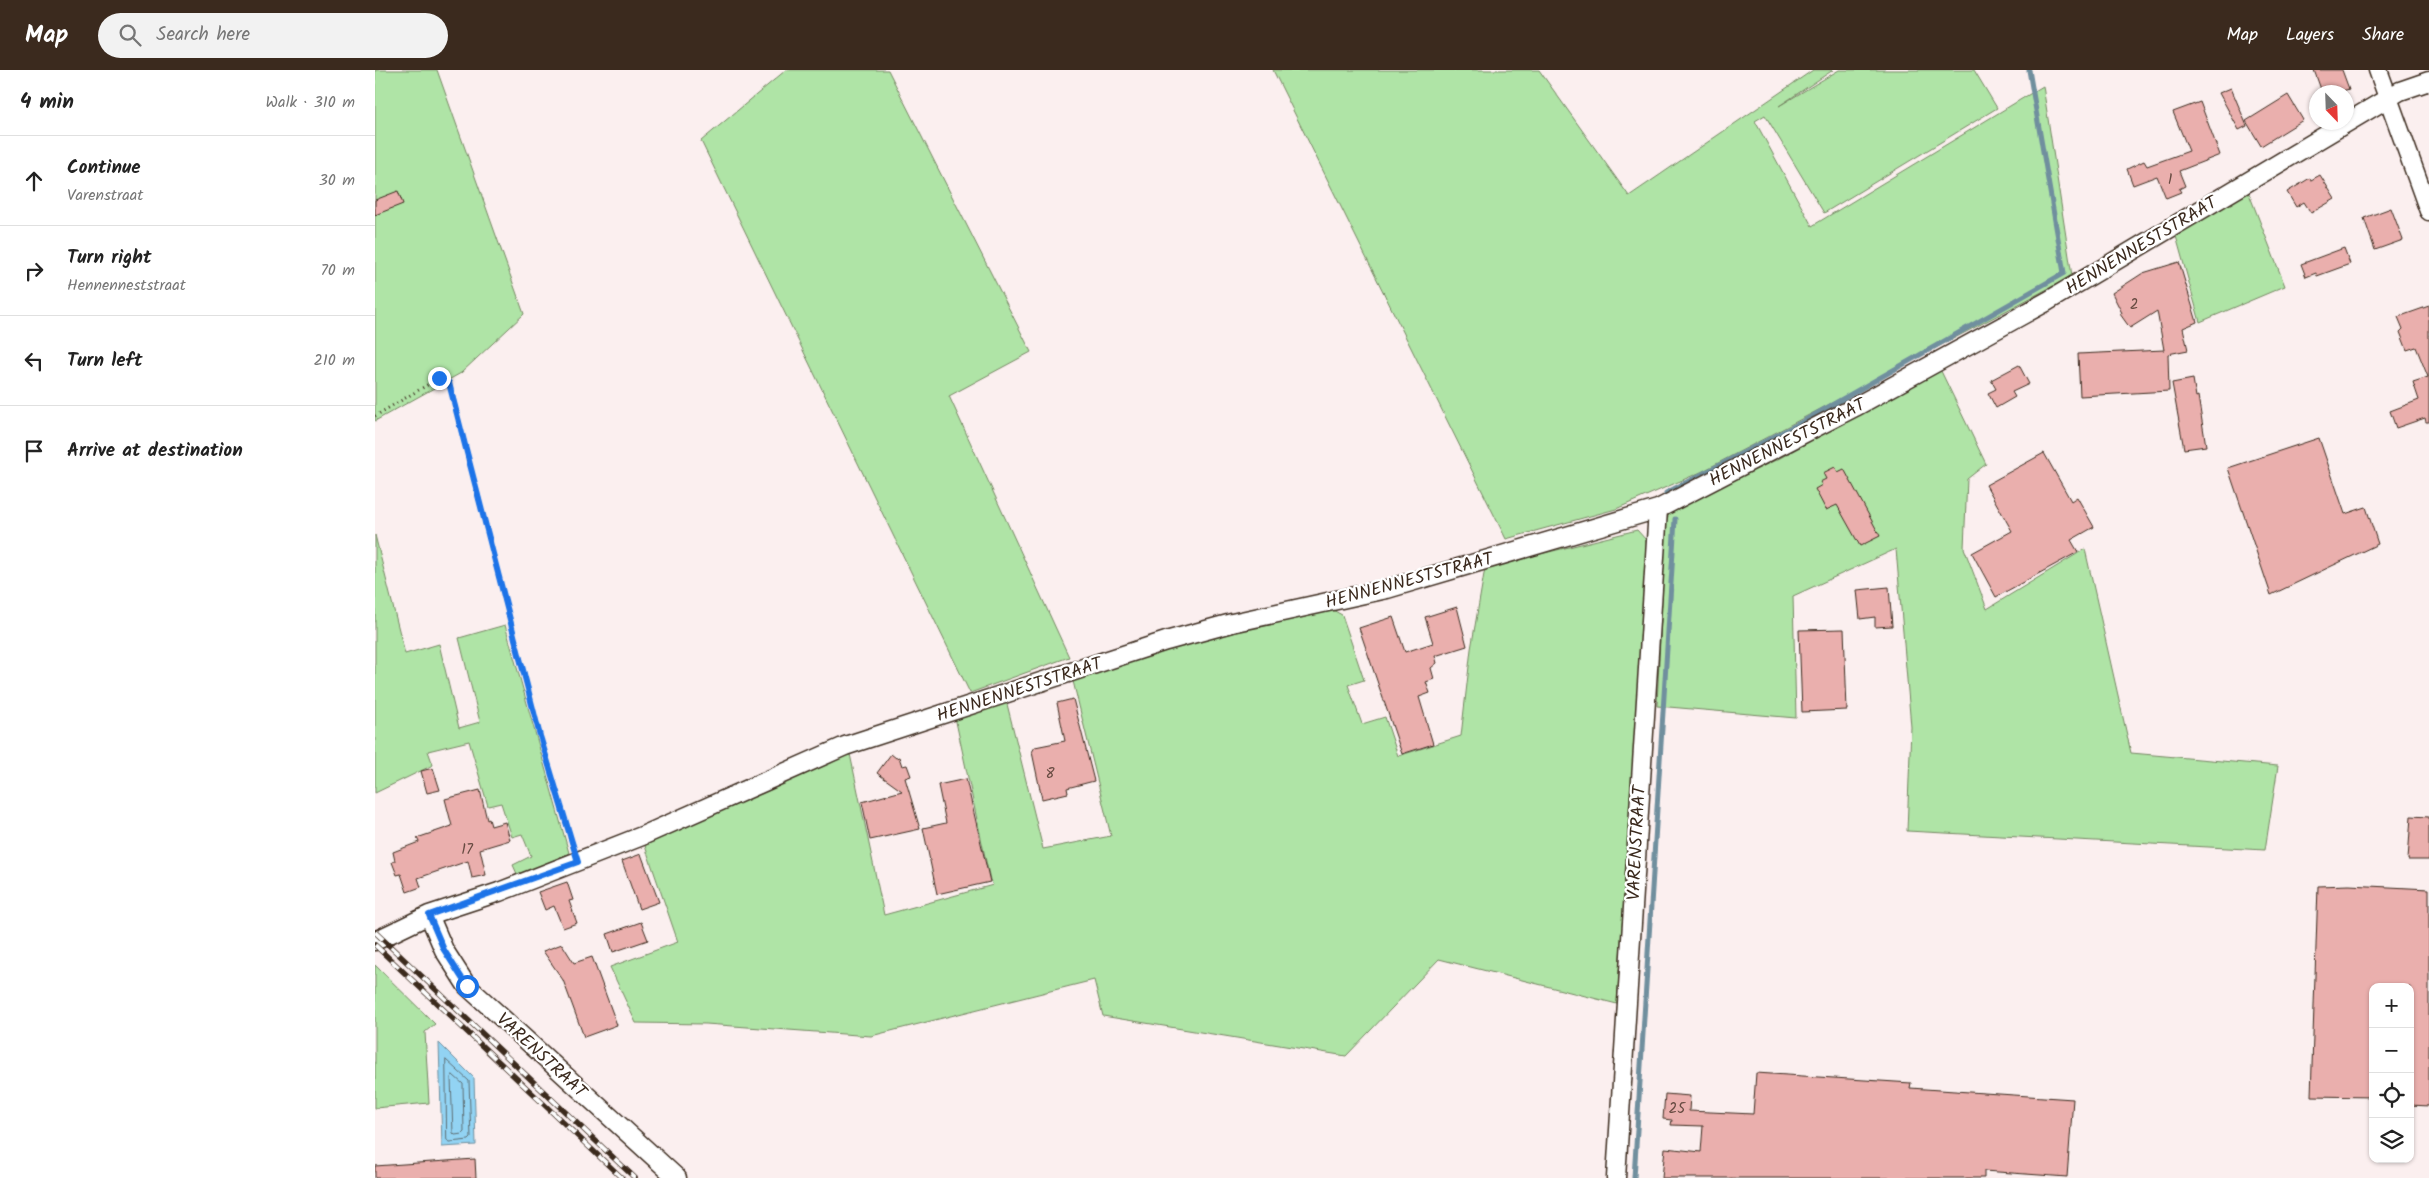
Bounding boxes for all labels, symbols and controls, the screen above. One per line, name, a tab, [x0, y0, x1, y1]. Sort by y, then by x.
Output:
search box	[98, 13, 448, 58]
text: Map	[25, 16, 68, 55]
text: Search here	[156, 20, 250, 50]
icon: search	[116, 21, 144, 49]
text: Map	[2227, 21, 2258, 50]
text: Layers	[2286, 21, 2334, 50]
text: Share	[2362, 21, 2404, 50]
north arrow	[2309, 85, 2354, 130]
text: 4 min	[20, 86, 74, 119]
text: Walk · 310 m	[266, 90, 355, 115]
text: Continue	[67, 153, 140, 183]
icon: ahead	[20, 167, 48, 195]
text: 30 m	[319, 168, 355, 193]
house number: 1	[2168, 168, 2173, 192]
text: Varenstraat	[67, 183, 144, 208]
street label: HENNENNESTSTRAAT	[2060, 189, 2224, 303]
text: Turn right	[67, 243, 152, 273]
icon: right	[20, 257, 48, 285]
text: 70 m	[320, 258, 355, 283]
text: Hennenneststraat	[67, 273, 186, 298]
house number: 2	[2130, 293, 2138, 317]
text: Turn left	[67, 346, 142, 376]
icon: left	[20, 347, 48, 375]
text: 210 m	[314, 348, 355, 373]
route end	[428, 367, 451, 390]
street label: HENNENNESTSTRAAT	[1704, 391, 1872, 495]
text: Arrive at destination	[67, 436, 243, 466]
icon: arrive	[20, 437, 48, 465]
street label: HENNENNESTSTRAAT	[1322, 545, 1498, 618]
street label: HENNENNESTSTRAAT	[933, 650, 1107, 731]
house number: 8	[1045, 762, 1055, 786]
street label: VARENSTRAAT	[1620, 784, 1655, 901]
house number: 17	[461, 838, 474, 862]
route start	[456, 975, 479, 998]
map controls	[2369, 983, 2414, 1163]
button: +	[2369, 983, 2414, 1028]
street label: VARENSTRAAT	[489, 1006, 594, 1107]
button: −	[2369, 1028, 2414, 1073]
button: locate	[2369, 1073, 2414, 1118]
house number: 25	[1669, 1097, 1686, 1121]
button: layers	[2369, 1118, 2414, 1163]

